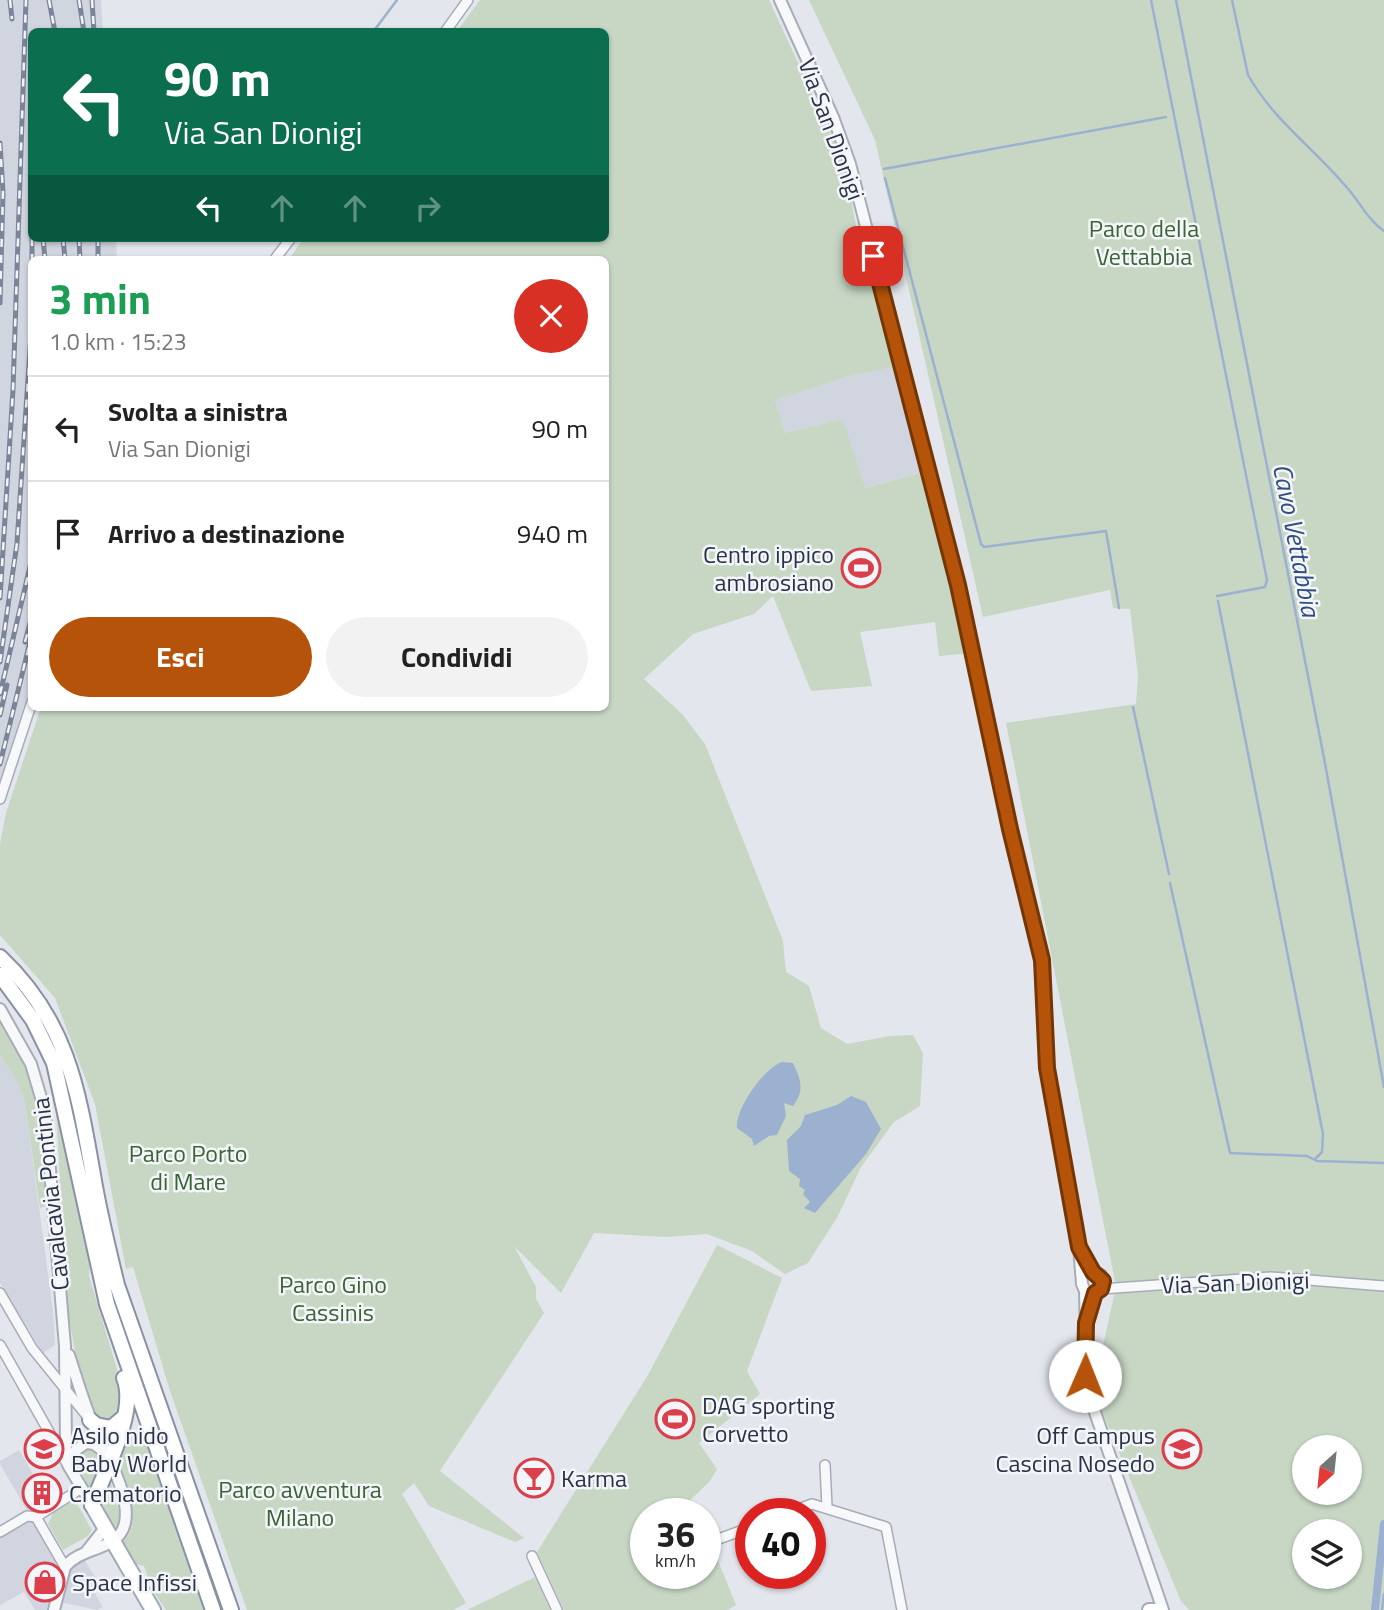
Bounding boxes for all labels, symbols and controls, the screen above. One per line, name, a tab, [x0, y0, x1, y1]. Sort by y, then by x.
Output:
text: 90 m	[164, 40, 271, 115]
street label: Via San Dionigi	[790, 53, 874, 205]
icon: left	[49, 56, 140, 147]
text: Via San Dionigi	[164, 108, 363, 156]
icon: left	[190, 189, 228, 227]
icon: ahead	[263, 189, 301, 227]
icon: ahead	[336, 189, 374, 227]
icon: right	[409, 189, 447, 227]
park label: Parco della Vettabbia	[1089, 210, 1199, 274]
pin	[843, 226, 903, 286]
icon: arrive	[854, 237, 892, 275]
text: 3 min	[49, 266, 151, 330]
button: close	[514, 279, 588, 353]
text: 1.0 km · 15:23	[49, 324, 187, 359]
text: Svolta a sinistra	[108, 392, 288, 431]
text: 90 m	[531, 409, 588, 448]
icon: left	[49, 410, 87, 448]
text: Via San Dionigi	[108, 431, 251, 466]
water label: Cavo Vettabbia	[1263, 460, 1331, 622]
text: Arrivo a destinazione	[108, 514, 345, 553]
text: 940 m	[517, 514, 588, 553]
icon: arrive	[49, 515, 87, 553]
place label: Centro ippico ambrosiano	[703, 536, 834, 600]
sports icon: Centro ippico ambrosiano	[840, 547, 882, 589]
button: Esci	[49, 617, 312, 697]
button: Condividi	[326, 617, 588, 697]
street label: Cavalcavia Pontinia	[22, 1096, 78, 1292]
park label: Parco Porto di Mare	[129, 1135, 247, 1199]
street label: Via San Dionigi	[1160, 1261, 1310, 1303]
park label: Parco Gino Cassinis	[279, 1266, 387, 1330]
position arrow	[1048, 1339, 1122, 1413]
place label: DAG sporting Corvetto	[702, 1387, 835, 1451]
sports icon: DAG sporting Corvetto	[654, 1398, 696, 1440]
place label: Asilo nido Baby World	[71, 1417, 187, 1481]
place label: Off Campus Cascina Nosedo	[995, 1417, 1155, 1481]
school or university icon: Asilo nido Baby World	[23, 1428, 65, 1470]
school or university icon: Off Campus Cascina Nosedo	[1161, 1428, 1203, 1470]
north arrow	[1292, 1435, 1362, 1505]
map controls	[1292, 1435, 1362, 1589]
bar icon: Karma	[513, 1457, 555, 1499]
place label: Karma	[561, 1460, 627, 1496]
park label: Parco avventura Milano	[218, 1471, 382, 1535]
building icon: Crematorio	[21, 1472, 63, 1514]
place label: Crematorio	[69, 1475, 182, 1511]
speed limit sign: 40	[735, 1498, 826, 1589]
text: 36	[656, 1507, 695, 1561]
button: layers	[1292, 1519, 1362, 1589]
text: km/h	[655, 1547, 696, 1574]
shop icon: Space Infissi	[24, 1561, 66, 1603]
place label: Space Infissi	[72, 1564, 197, 1600]

